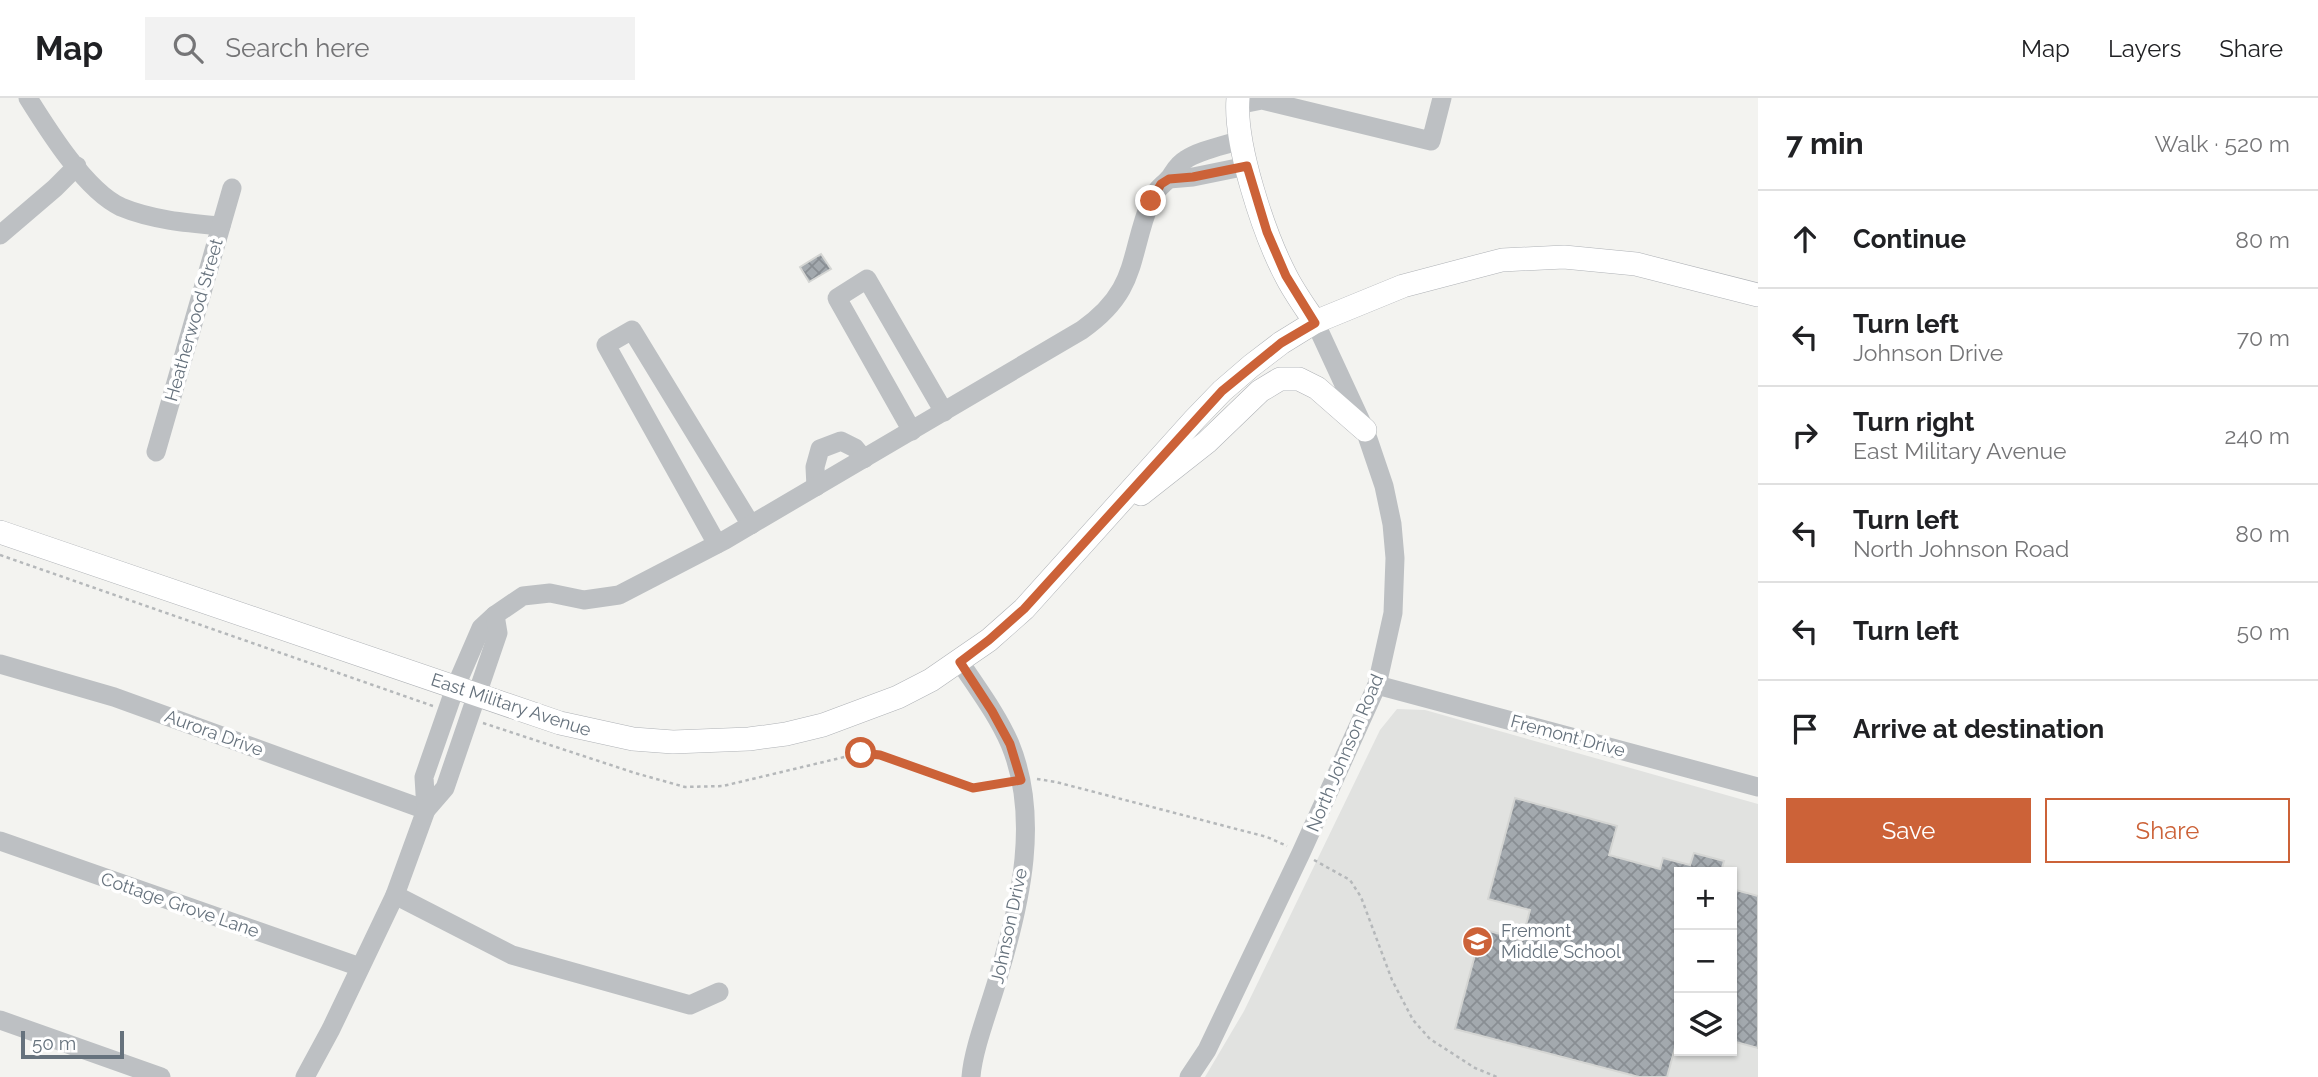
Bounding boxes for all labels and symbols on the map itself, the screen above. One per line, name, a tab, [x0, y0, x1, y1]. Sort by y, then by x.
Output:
route end	[1135, 185, 1166, 216]
street label: Heatherwood Street	[160, 236, 227, 404]
street label: East Military Avenue	[428, 669, 594, 740]
street label: North Johnson Road	[1302, 671, 1387, 835]
street label: Aurora Drive	[162, 705, 267, 760]
street label: Fremont Drive	[1509, 710, 1628, 761]
route start	[845, 737, 876, 768]
street label: Johnson Drive	[986, 866, 1031, 986]
street label: Cottage Grove Lane	[98, 868, 263, 942]
place label: Fremont Middle School	[1501, 920, 1621, 962]
school or university icon: Fremont Middle School	[1461, 924, 1495, 958]
scale bar	[21, 1028, 124, 1060]

